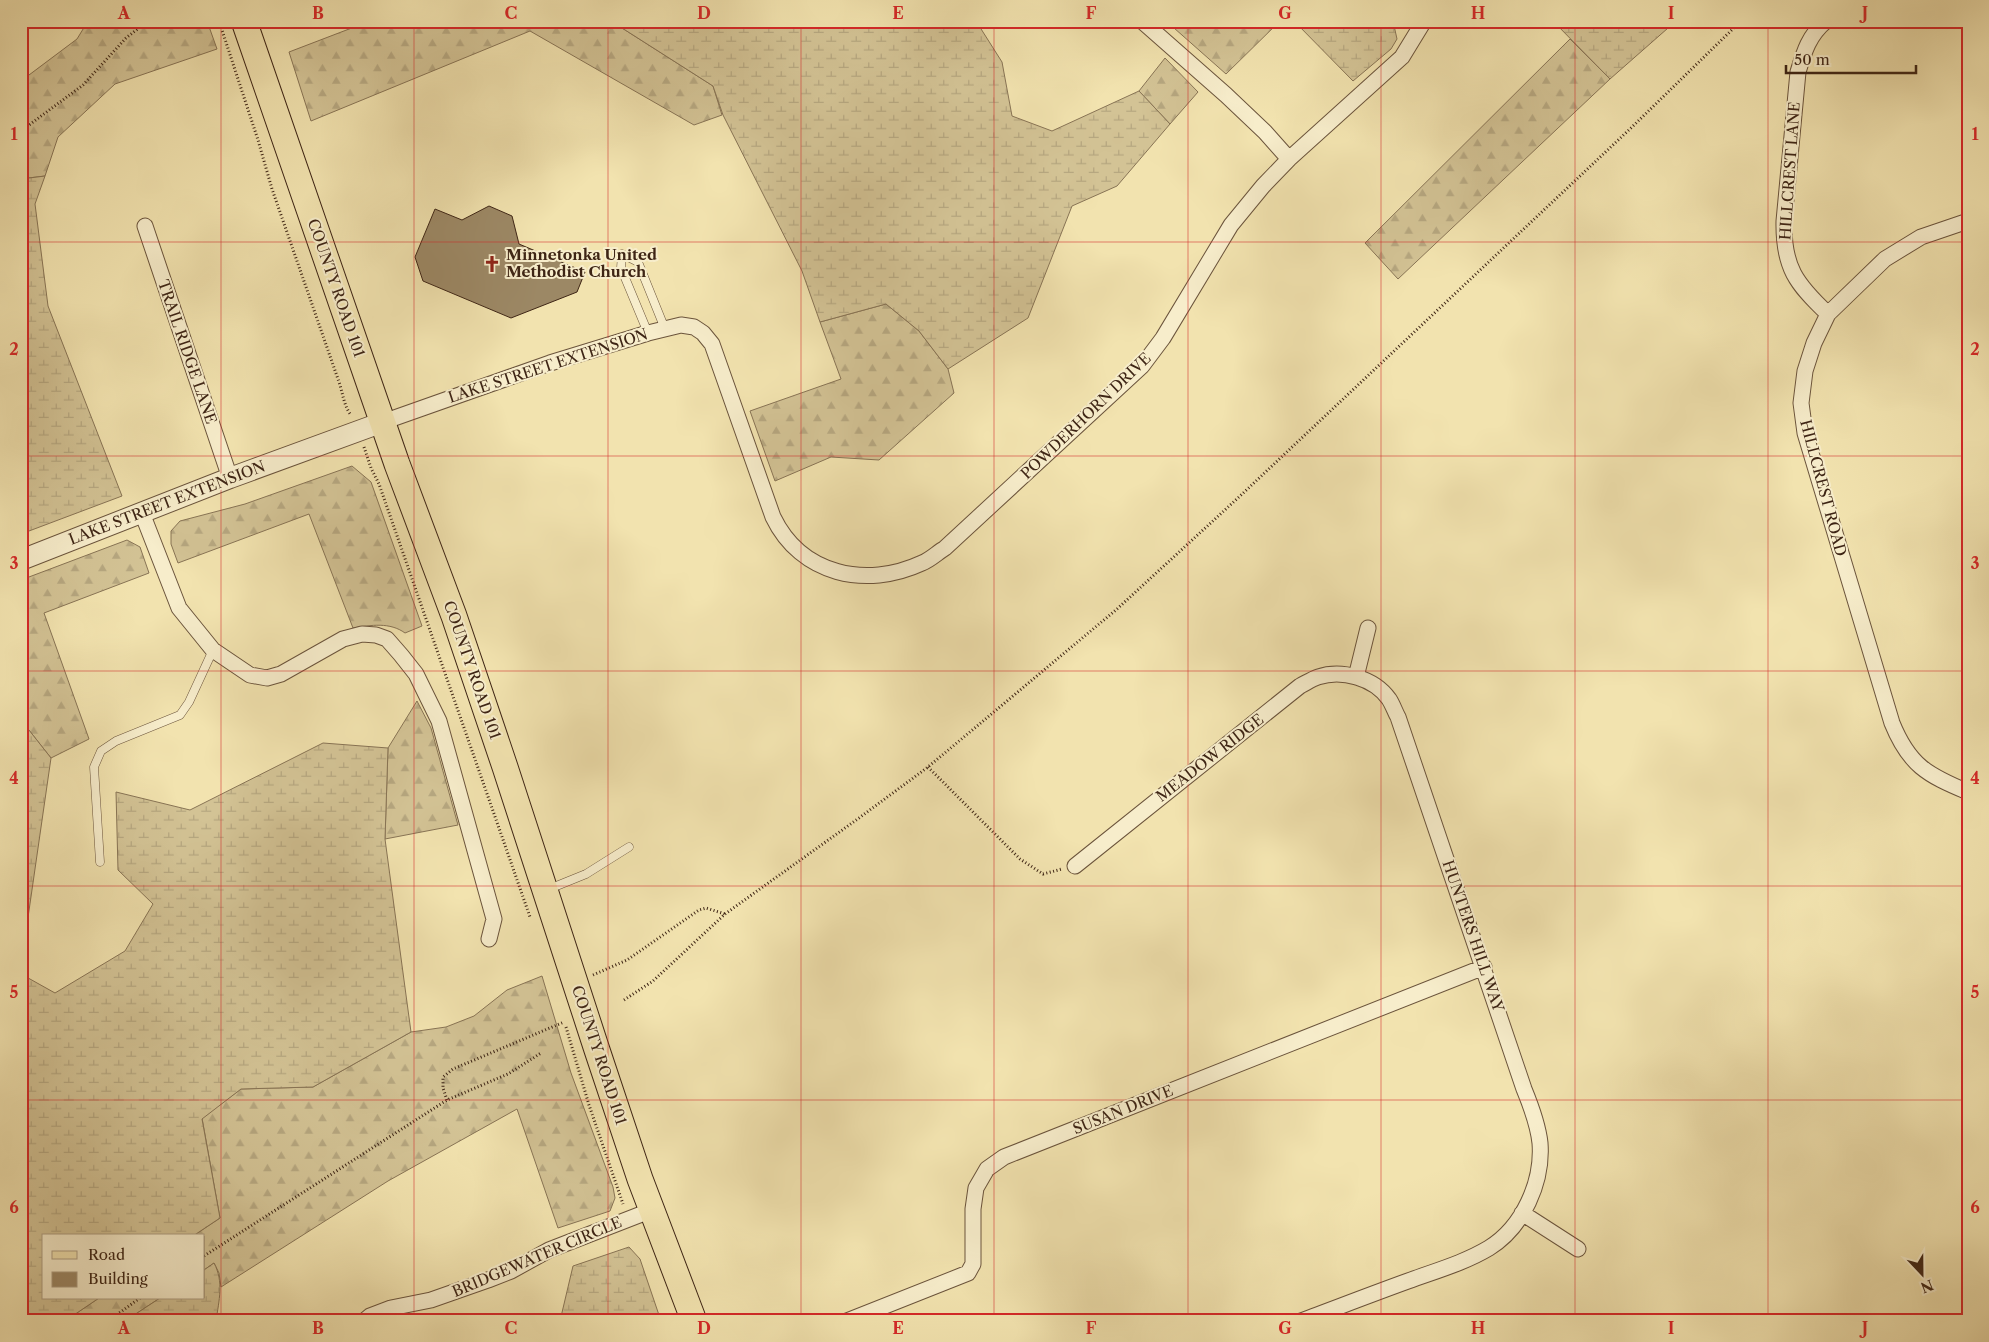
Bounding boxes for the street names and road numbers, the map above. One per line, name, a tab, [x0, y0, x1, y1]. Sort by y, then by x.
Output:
street label: HILLCREST LANE	[1775, 101, 1804, 241]
street label: COUNTY ROAD 101	[304, 216, 369, 360]
street label: TRAIL RIDGE LANE	[154, 277, 221, 426]
street label: LAKE STREET EXTENSION	[446, 324, 650, 407]
street label: POWDERHORN DRIVE	[1017, 348, 1155, 483]
street label: HILLCREST ROAD	[1796, 417, 1851, 558]
street label: LAKE STREET EXTENSION	[66, 456, 268, 549]
street label: COUNTY ROAD 101	[440, 598, 505, 742]
street label: MEADOW RIDGE	[1152, 710, 1267, 806]
street label: HUNTERS HILL WAY	[1439, 857, 1509, 1015]
street label: COUNTY ROAD 101	[568, 983, 631, 1128]
street label: SUSAN DRIVE	[1070, 1081, 1176, 1138]
street label: BRIDGEWATER CIRCLE	[449, 1212, 625, 1301]

